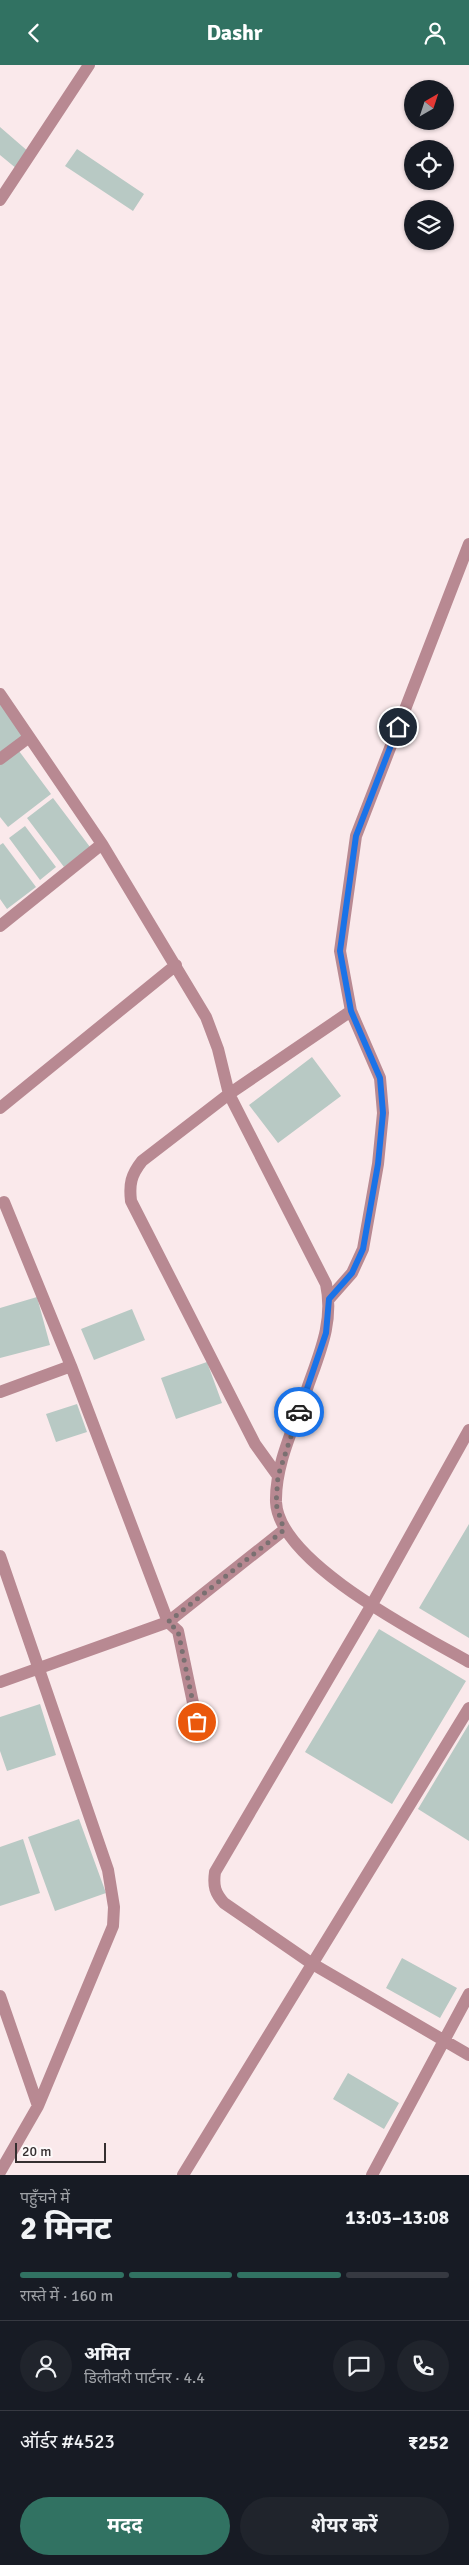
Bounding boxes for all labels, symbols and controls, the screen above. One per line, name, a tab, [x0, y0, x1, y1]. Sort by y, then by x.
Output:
icon: back	[20, 19, 48, 47]
text: Dashr	[206, 19, 263, 46]
icon: person	[421, 19, 449, 47]
north arrow	[404, 80, 454, 130]
map controls	[404, 80, 454, 250]
button: locate	[404, 140, 454, 190]
button: layers	[404, 200, 454, 250]
pin	[377, 706, 419, 748]
icon: home	[384, 713, 412, 741]
courier	[274, 1387, 324, 1437]
icon: car	[285, 1398, 313, 1426]
pin	[176, 1701, 218, 1743]
icon: bag	[183, 1708, 211, 1736]
scale bar	[15, 2140, 106, 2163]
text: 20 m	[22, 2143, 51, 2160]
text: पहुँचने में	[20, 2188, 70, 2208]
text: 13:03–13:08	[345, 2206, 449, 2230]
text: 2 मिनट	[20, 2209, 112, 2248]
text: रास्ते में · 160 m	[20, 2286, 113, 2306]
button: person	[20, 2340, 72, 2392]
button: chat	[333, 2340, 385, 2392]
button: phone	[397, 2340, 449, 2392]
text: अमित	[84, 2342, 130, 2366]
text: डिलीवरी पार्टनर · 4.4	[84, 2368, 205, 2388]
text: ऑर्डर #4523	[20, 2430, 115, 2454]
text: ₹252	[408, 2431, 449, 2455]
button: मदद	[20, 2497, 230, 2555]
button: शेयर करें	[240, 2497, 449, 2555]

